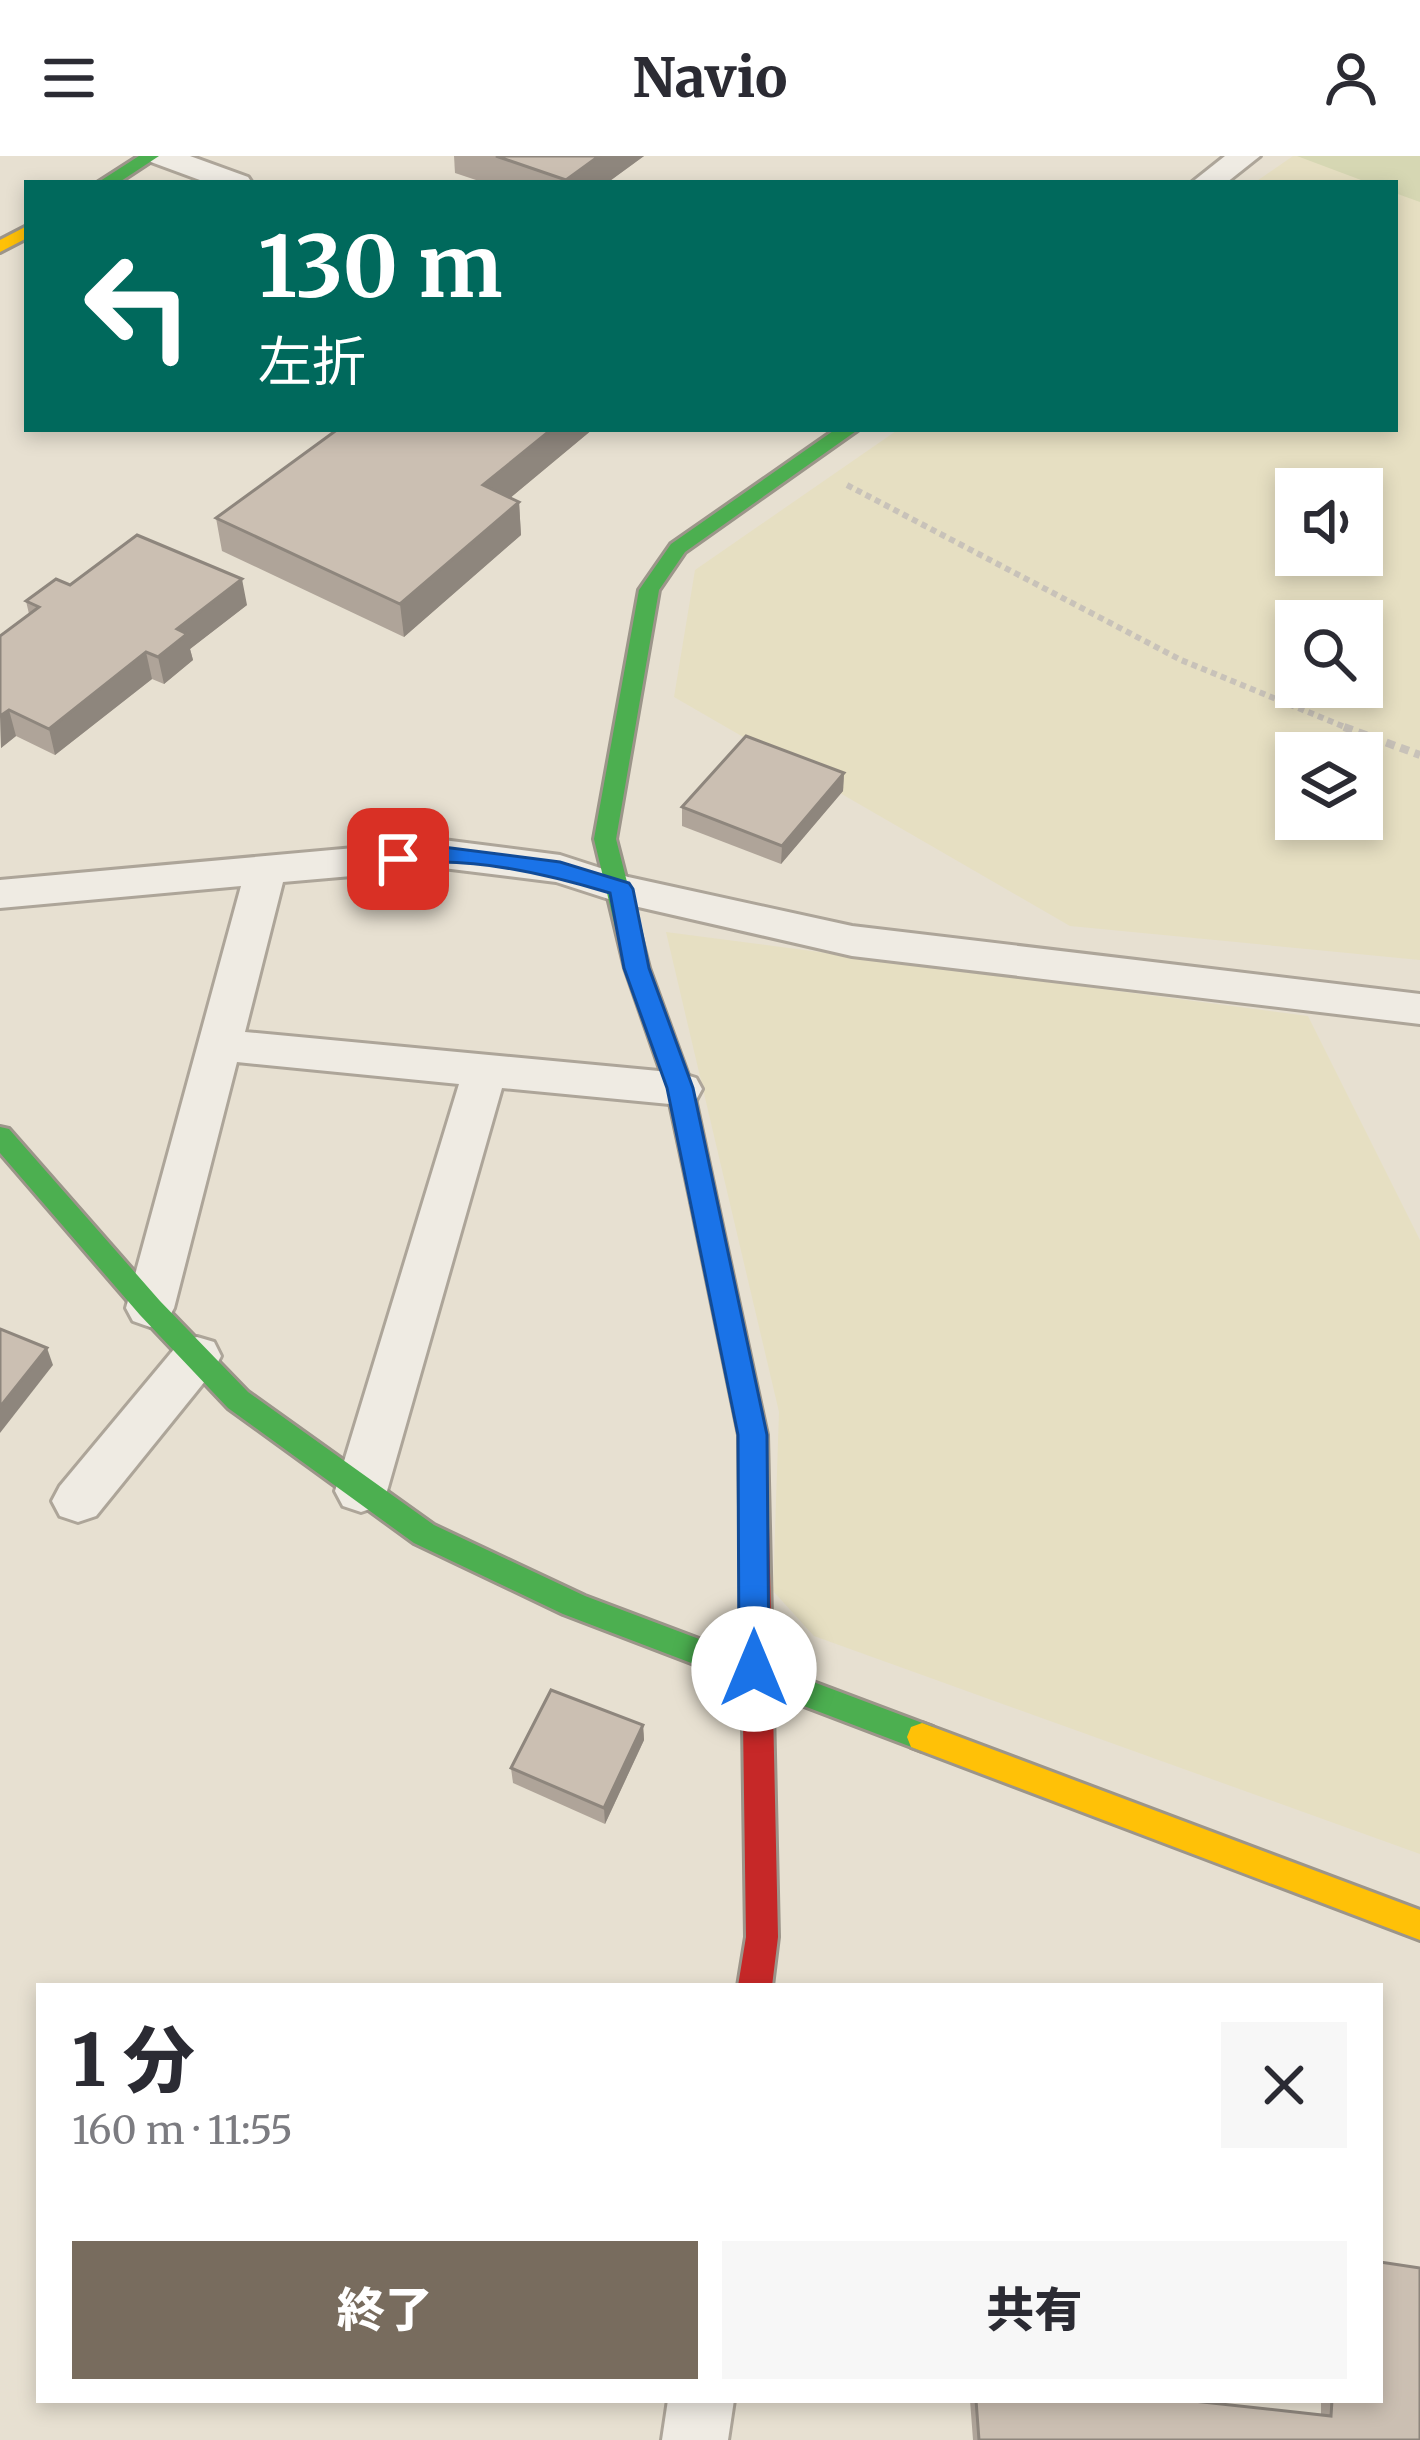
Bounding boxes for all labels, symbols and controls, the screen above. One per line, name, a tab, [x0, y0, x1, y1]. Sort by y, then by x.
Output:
text: Navio	[633, 44, 787, 112]
icon: menu	[36, 45, 102, 111]
icon: person	[1318, 45, 1384, 111]
text: 130 m	[258, 214, 502, 320]
icon: left	[60, 228, 216, 384]
text: 左折	[258, 328, 366, 396]
map controls	[1275, 468, 1383, 840]
button: sound	[1275, 468, 1383, 576]
button: search	[1275, 600, 1383, 708]
button: layers	[1275, 732, 1383, 840]
pin	[347, 808, 449, 910]
icon: arrive	[365, 826, 431, 892]
position arrow	[691, 1606, 817, 1732]
text: 1 分	[72, 2015, 195, 2106]
button: close	[1221, 2022, 1347, 2148]
text: 160 m · 11:55	[72, 2106, 293, 2155]
button: 終了	[72, 2241, 698, 2379]
button: 共有	[722, 2241, 1347, 2379]

